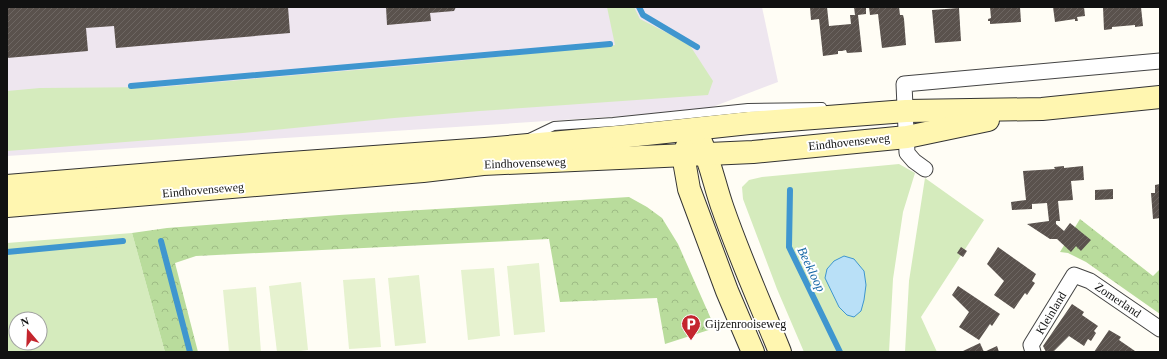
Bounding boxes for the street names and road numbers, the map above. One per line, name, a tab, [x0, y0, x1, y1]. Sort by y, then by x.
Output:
street label: Eindhovenseweg	[808, 131, 890, 153]
street label: Eindhovenseweg	[484, 155, 566, 171]
street label: Eindhovenseweg	[162, 179, 244, 201]
street label: Zomerland	[1092, 279, 1144, 321]
street label: Kleinland	[1033, 289, 1069, 337]

